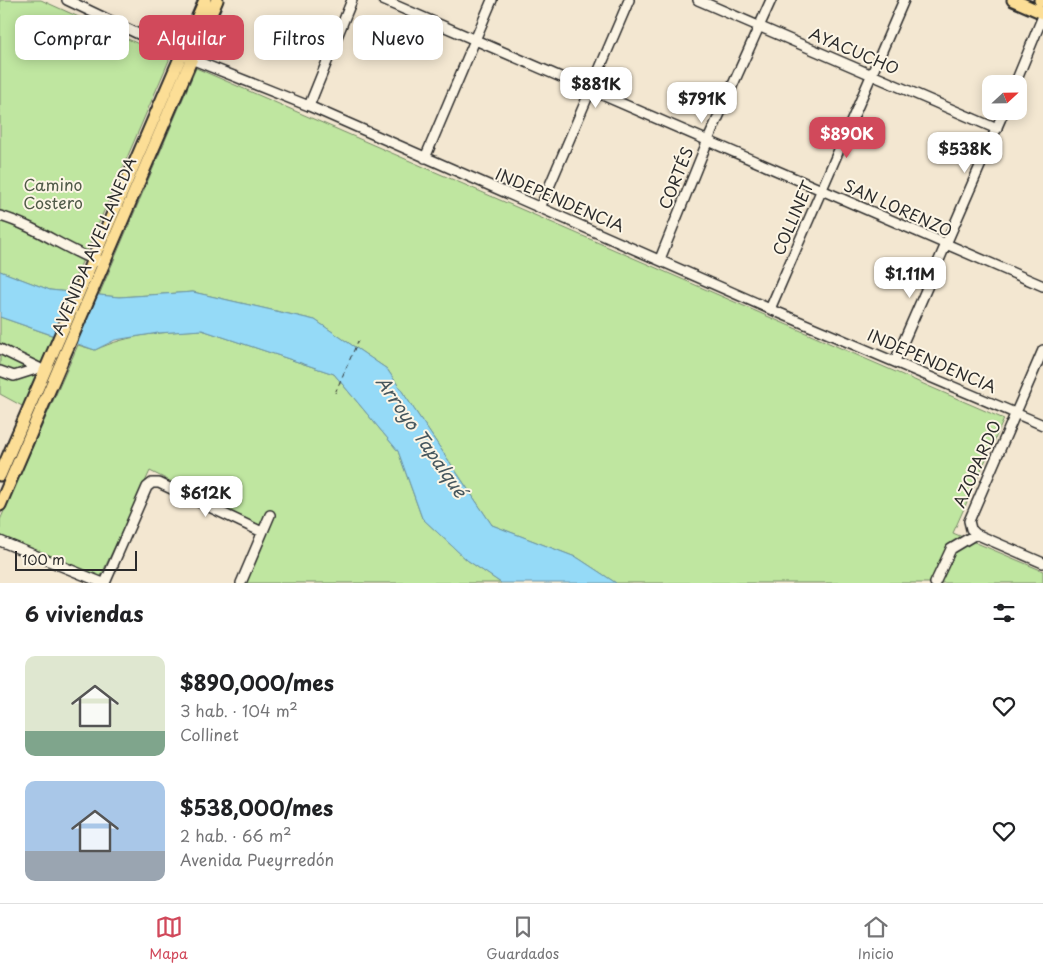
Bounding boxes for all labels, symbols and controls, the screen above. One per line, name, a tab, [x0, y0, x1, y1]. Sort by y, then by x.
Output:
chip: Comprar	[15, 15, 129, 60]
chip: Alquilar	[139, 15, 244, 60]
chip: Filtros	[254, 15, 343, 60]
chip: Nuevo	[353, 15, 443, 60]
street label: AYACUCHO	[806, 20, 903, 80]
pin: $881K	[561, 66, 631, 109]
text: $881K	[571, 71, 621, 95]
north arrow	[982, 75, 1028, 120]
map controls	[982, 75, 1027, 120]
pin: $791K	[667, 82, 737, 124]
text: $791K	[678, 86, 726, 110]
pin: $890K	[812, 116, 882, 159]
text: $890K	[820, 121, 874, 145]
pin: $538K	[930, 132, 1000, 174]
text: $538K	[938, 136, 992, 160]
street label: CORTÉS	[652, 143, 698, 212]
street label: AVENIDA AVELLANEDA	[45, 153, 141, 338]
street label: INDEPENDENCIA	[492, 161, 629, 237]
park label: Camino Costero	[23, 172, 83, 214]
street label: SAN LORENZO	[840, 172, 956, 242]
street label: COLLINET	[766, 176, 819, 259]
pin: $1.11M	[869, 256, 951, 299]
text: $1.11M	[885, 261, 935, 285]
street label: INDEPENDENCIA	[864, 322, 1001, 398]
water label: Arroyo Tapalqué	[370, 370, 476, 504]
street label: AZOPARDO	[946, 416, 1006, 511]
pin: $612K	[171, 476, 241, 518]
text: $612K	[181, 480, 231, 504]
scale bar	[15, 548, 138, 571]
text: 100 m	[22, 549, 65, 570]
text: 6 viviendas	[25, 597, 144, 629]
icon: filters	[990, 599, 1018, 627]
text: $890,000/mes	[180, 666, 334, 698]
icon: home	[65, 676, 125, 736]
icon: heart	[990, 692, 1018, 720]
text: 3 hab. · 104 m²	[180, 698, 298, 722]
text: Collinet	[180, 722, 239, 746]
text: $538,000/mes	[180, 791, 333, 823]
icon: home	[65, 801, 125, 861]
icon: heart	[990, 817, 1018, 845]
text: 2 hab. · 66 m²	[180, 823, 292, 847]
text: Avenida Pueyrredón	[180, 847, 334, 871]
tab: Mapa	[149, 913, 188, 964]
tab: Guardados	[486, 913, 559, 964]
tab: Inicio	[858, 913, 894, 964]

